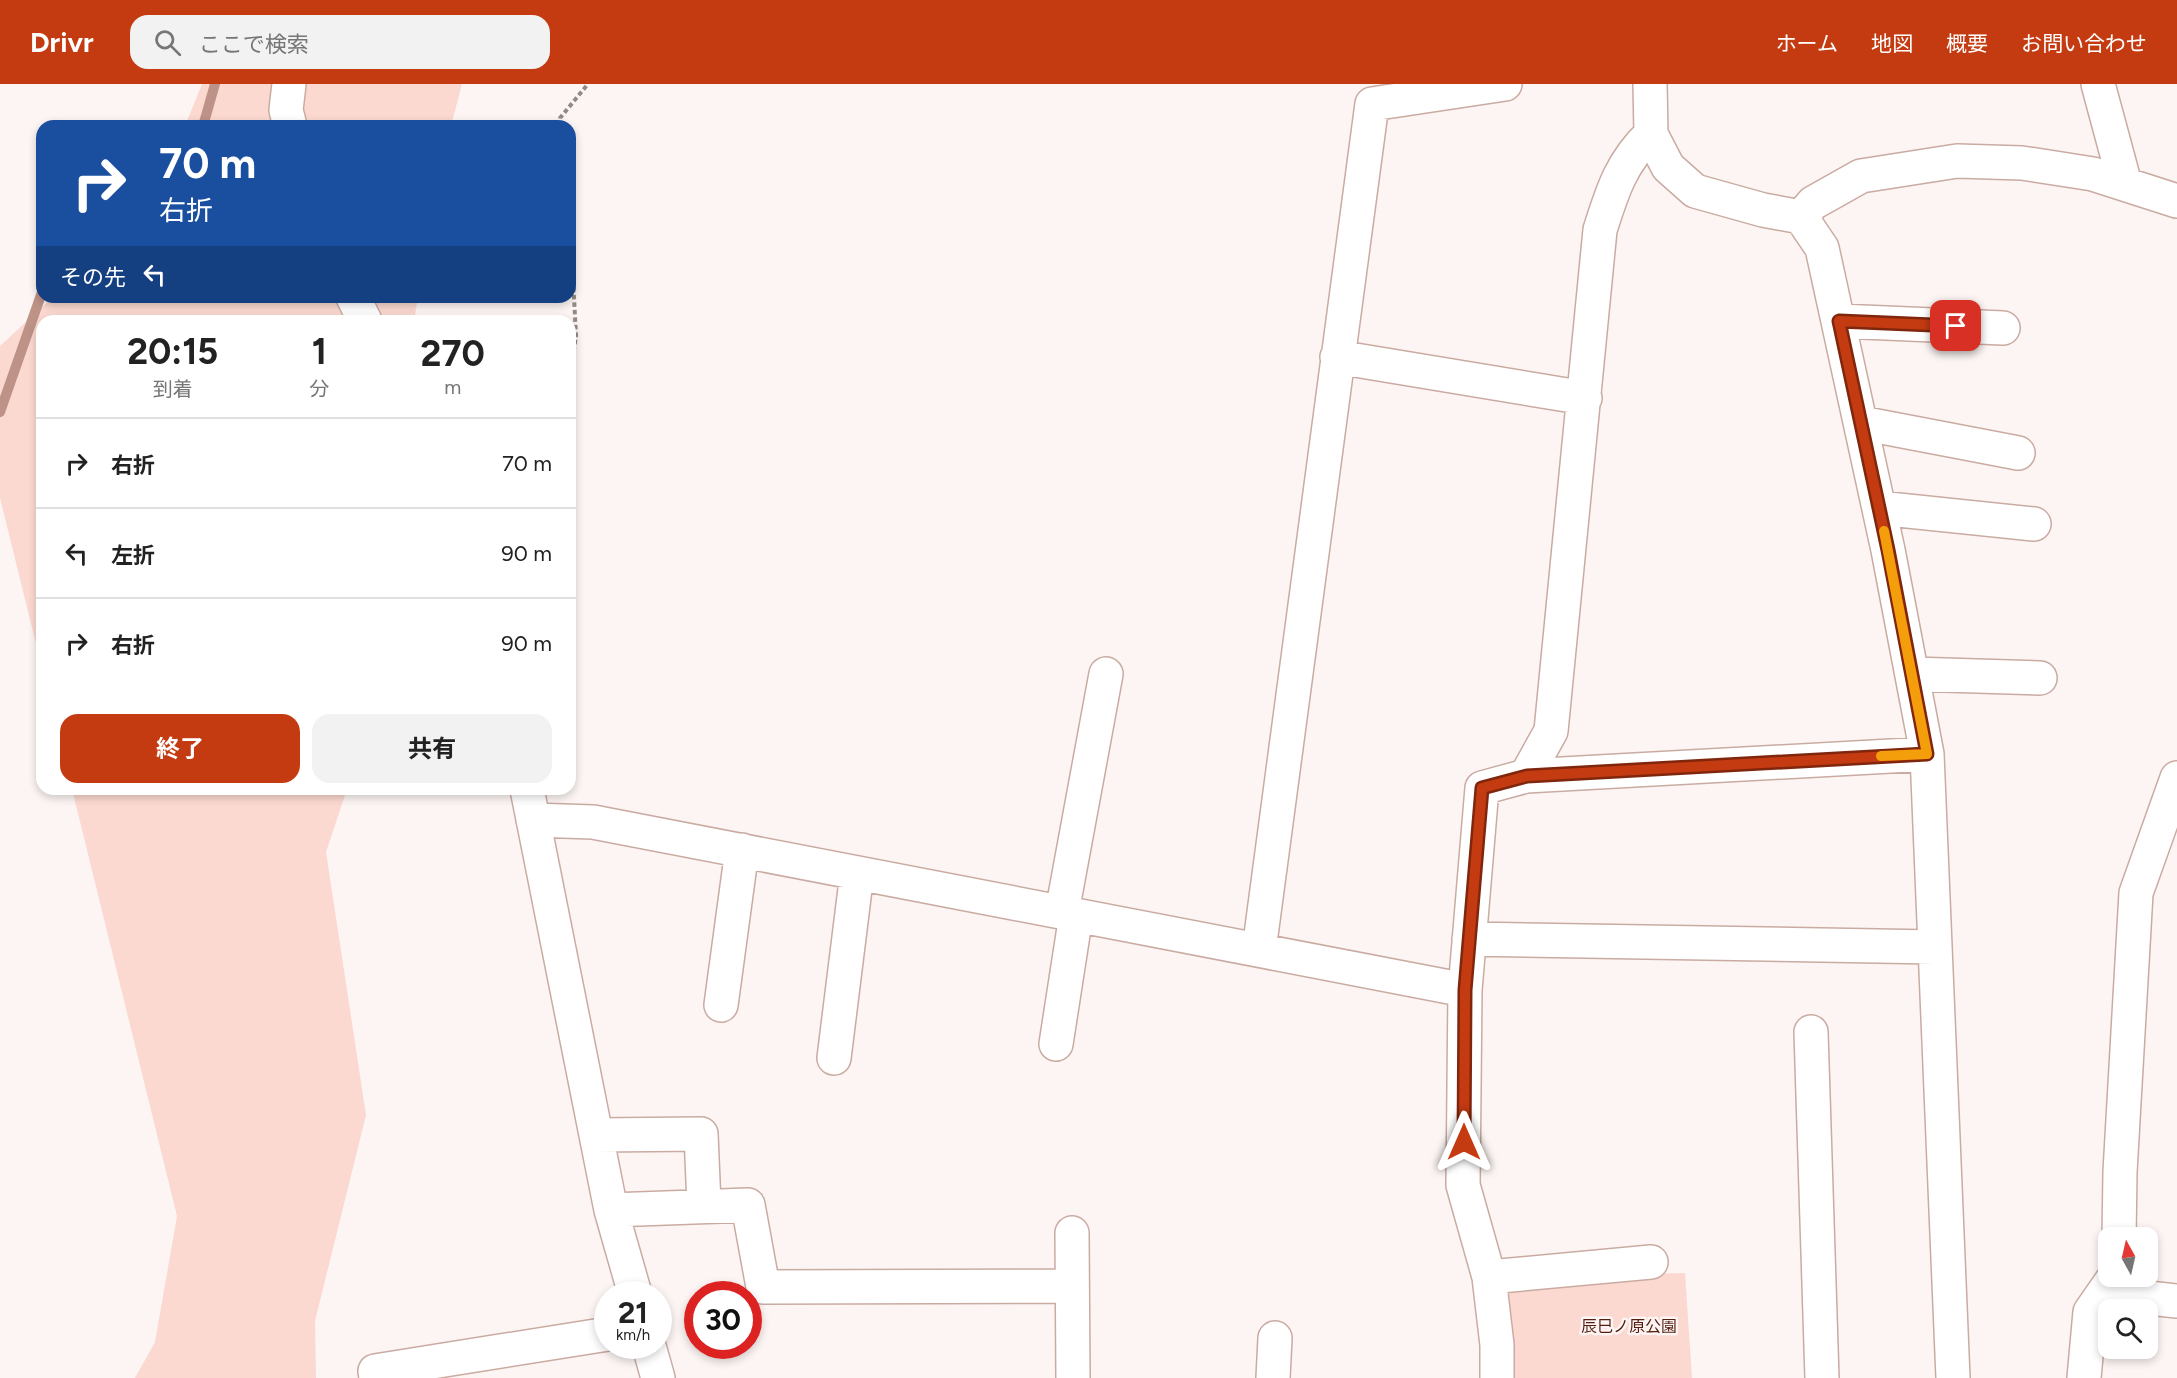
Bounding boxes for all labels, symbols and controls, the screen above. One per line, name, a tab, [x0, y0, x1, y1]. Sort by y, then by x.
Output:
search box	[130, 15, 550, 69]
text: Drivr	[30, 25, 94, 59]
icon: search	[151, 26, 184, 59]
text: ここで検索	[199, 31, 309, 58]
text: ホーム	[1776, 31, 1838, 56]
text: 地図	[1871, 31, 1913, 56]
text: 概要	[1946, 31, 1988, 56]
text: お問い合わせ	[2021, 31, 2147, 56]
text: 70 m	[159, 138, 256, 189]
icon: right	[60, 144, 138, 222]
text: 右折	[159, 194, 213, 227]
icon: left	[138, 258, 171, 291]
text: その先	[60, 264, 126, 291]
pin	[1930, 300, 1981, 351]
icon: arrive	[1939, 309, 1972, 342]
text: 20:15	[127, 330, 218, 373]
text: 1	[312, 330, 327, 373]
text: 270	[421, 332, 485, 375]
text: m	[444, 375, 461, 399]
text: 到着	[153, 377, 193, 401]
text: 分	[309, 377, 329, 401]
icon: right	[60, 447, 93, 480]
text: 70 m	[502, 450, 552, 477]
text: 右折	[111, 452, 155, 479]
icon: left	[60, 537, 93, 570]
text: 90 m	[501, 540, 552, 567]
text: 左折	[111, 542, 155, 569]
icon: right	[60, 627, 93, 660]
text: 90 m	[501, 630, 552, 657]
text: 右折	[111, 632, 155, 659]
button: 終了	[60, 714, 300, 783]
button: 共有	[312, 714, 552, 783]
position arrow	[1432, 1110, 1496, 1174]
north arrow	[2098, 1227, 2158, 1287]
map controls	[2098, 1227, 2158, 1359]
speed limit sign: 30	[684, 1281, 762, 1359]
text: 21	[618, 1294, 648, 1331]
button: search	[2098, 1299, 2158, 1359]
park label: 辰巳ノ原公園	[1581, 1317, 1677, 1336]
text: km/h	[616, 1326, 650, 1344]

